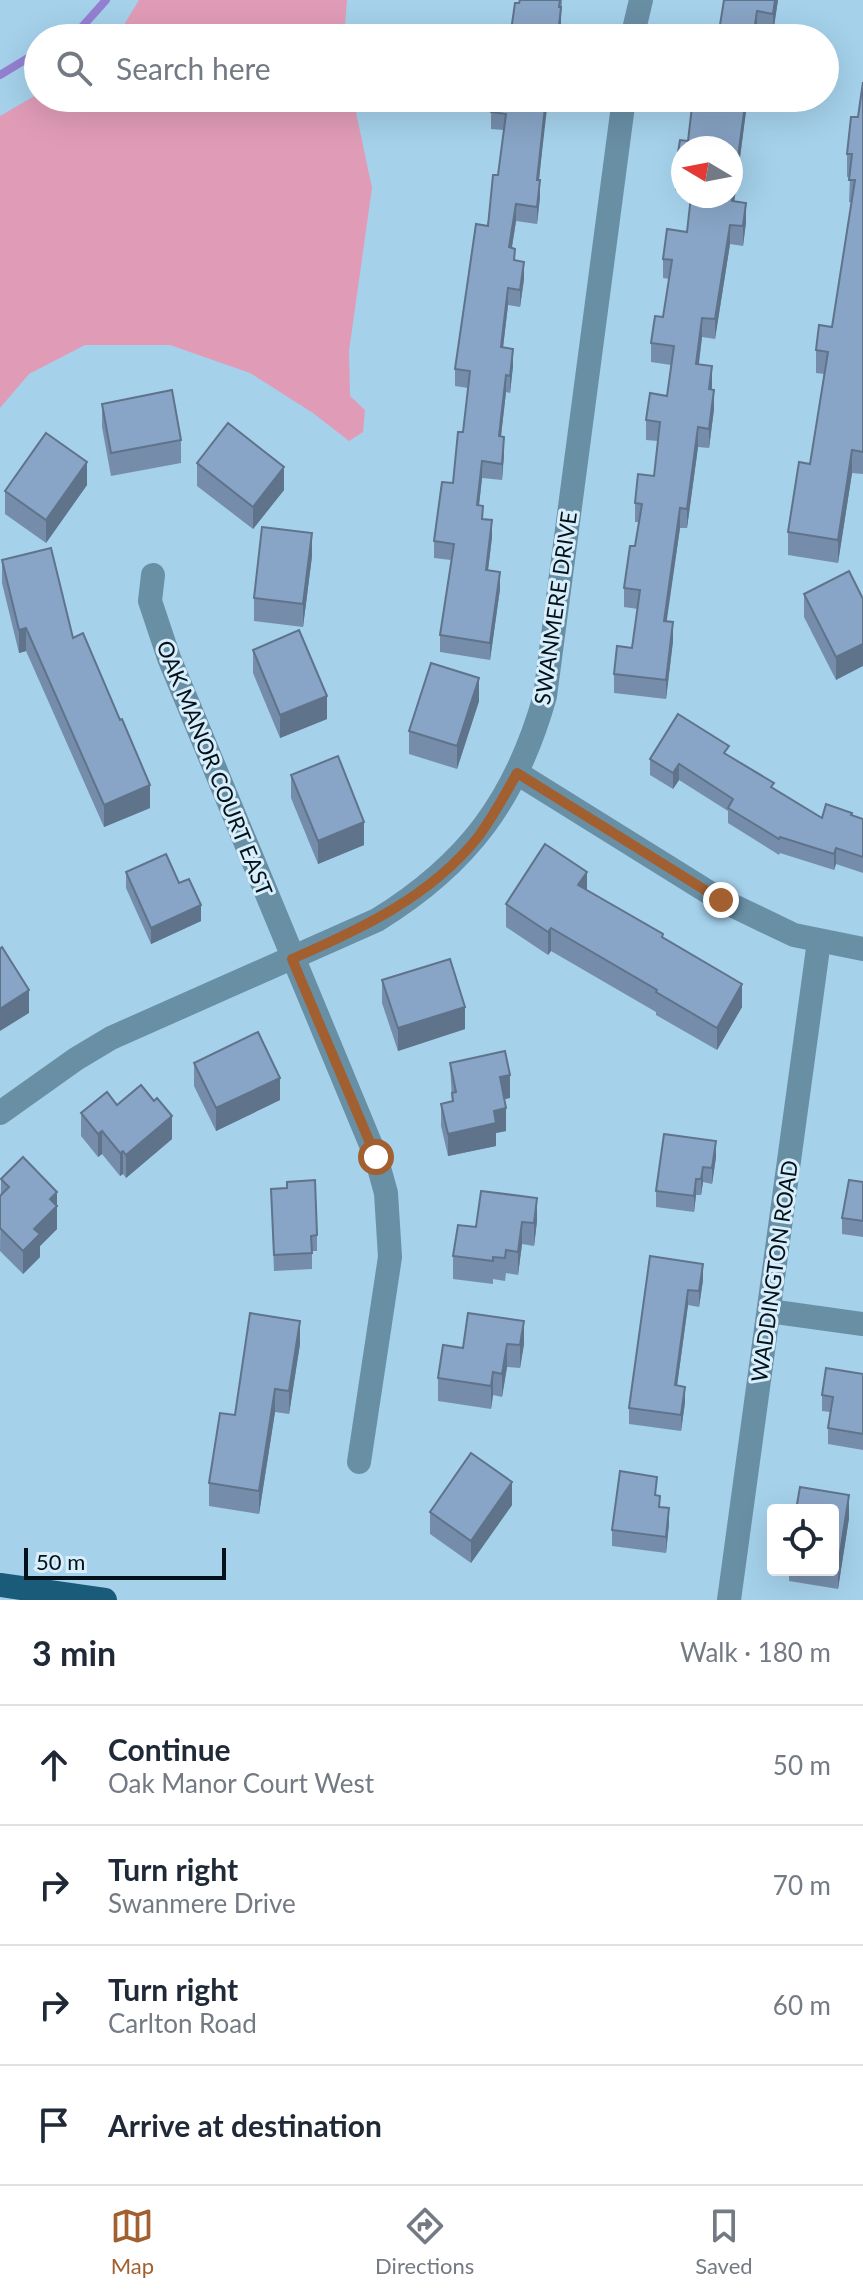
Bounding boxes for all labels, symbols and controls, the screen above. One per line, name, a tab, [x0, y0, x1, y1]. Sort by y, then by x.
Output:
search box	[24, 24, 839, 112]
icon: search	[52, 46, 96, 90]
text: Search here	[116, 50, 271, 86]
north arrow	[671, 136, 743, 208]
street label: SWANMERE DRIVE	[528, 510, 582, 706]
street label: OAK MANOR COURT EAST	[151, 636, 279, 900]
route end	[703, 882, 739, 918]
route start	[358, 1139, 394, 1175]
street label: WADDINGTON ROAD	[745, 1158, 803, 1384]
map controls	[767, 1504, 839, 1576]
button: locate	[767, 1504, 839, 1576]
scale bar	[24, 1544, 226, 1580]
text: 50 m	[36, 1548, 85, 1575]
text: 3 min	[32, 1632, 116, 1673]
text: Walk · 180 m	[680, 1636, 831, 1668]
text: Continue	[108, 1731, 231, 1767]
icon: ahead	[32, 1743, 76, 1787]
text: 50 m	[773, 1749, 831, 1781]
text: Oak Manor Court West	[108, 1767, 374, 1799]
text: Turn right	[108, 1851, 238, 1887]
icon: right	[32, 1863, 76, 1907]
text: 70 m	[773, 1869, 831, 1901]
text: Swanmere Drive	[108, 1887, 296, 1919]
text: Turn right	[108, 1971, 238, 2007]
icon: right	[32, 1983, 76, 2027]
text: 60 m	[773, 1989, 831, 2021]
text: Carlton Road	[108, 2007, 257, 2039]
icon: arrive	[32, 2103, 76, 2147]
text: Arrive at destination	[108, 2107, 382, 2143]
tab: Map	[110, 2204, 154, 2279]
tab: Directions	[375, 2204, 474, 2279]
tab: Saved	[695, 2204, 753, 2279]

